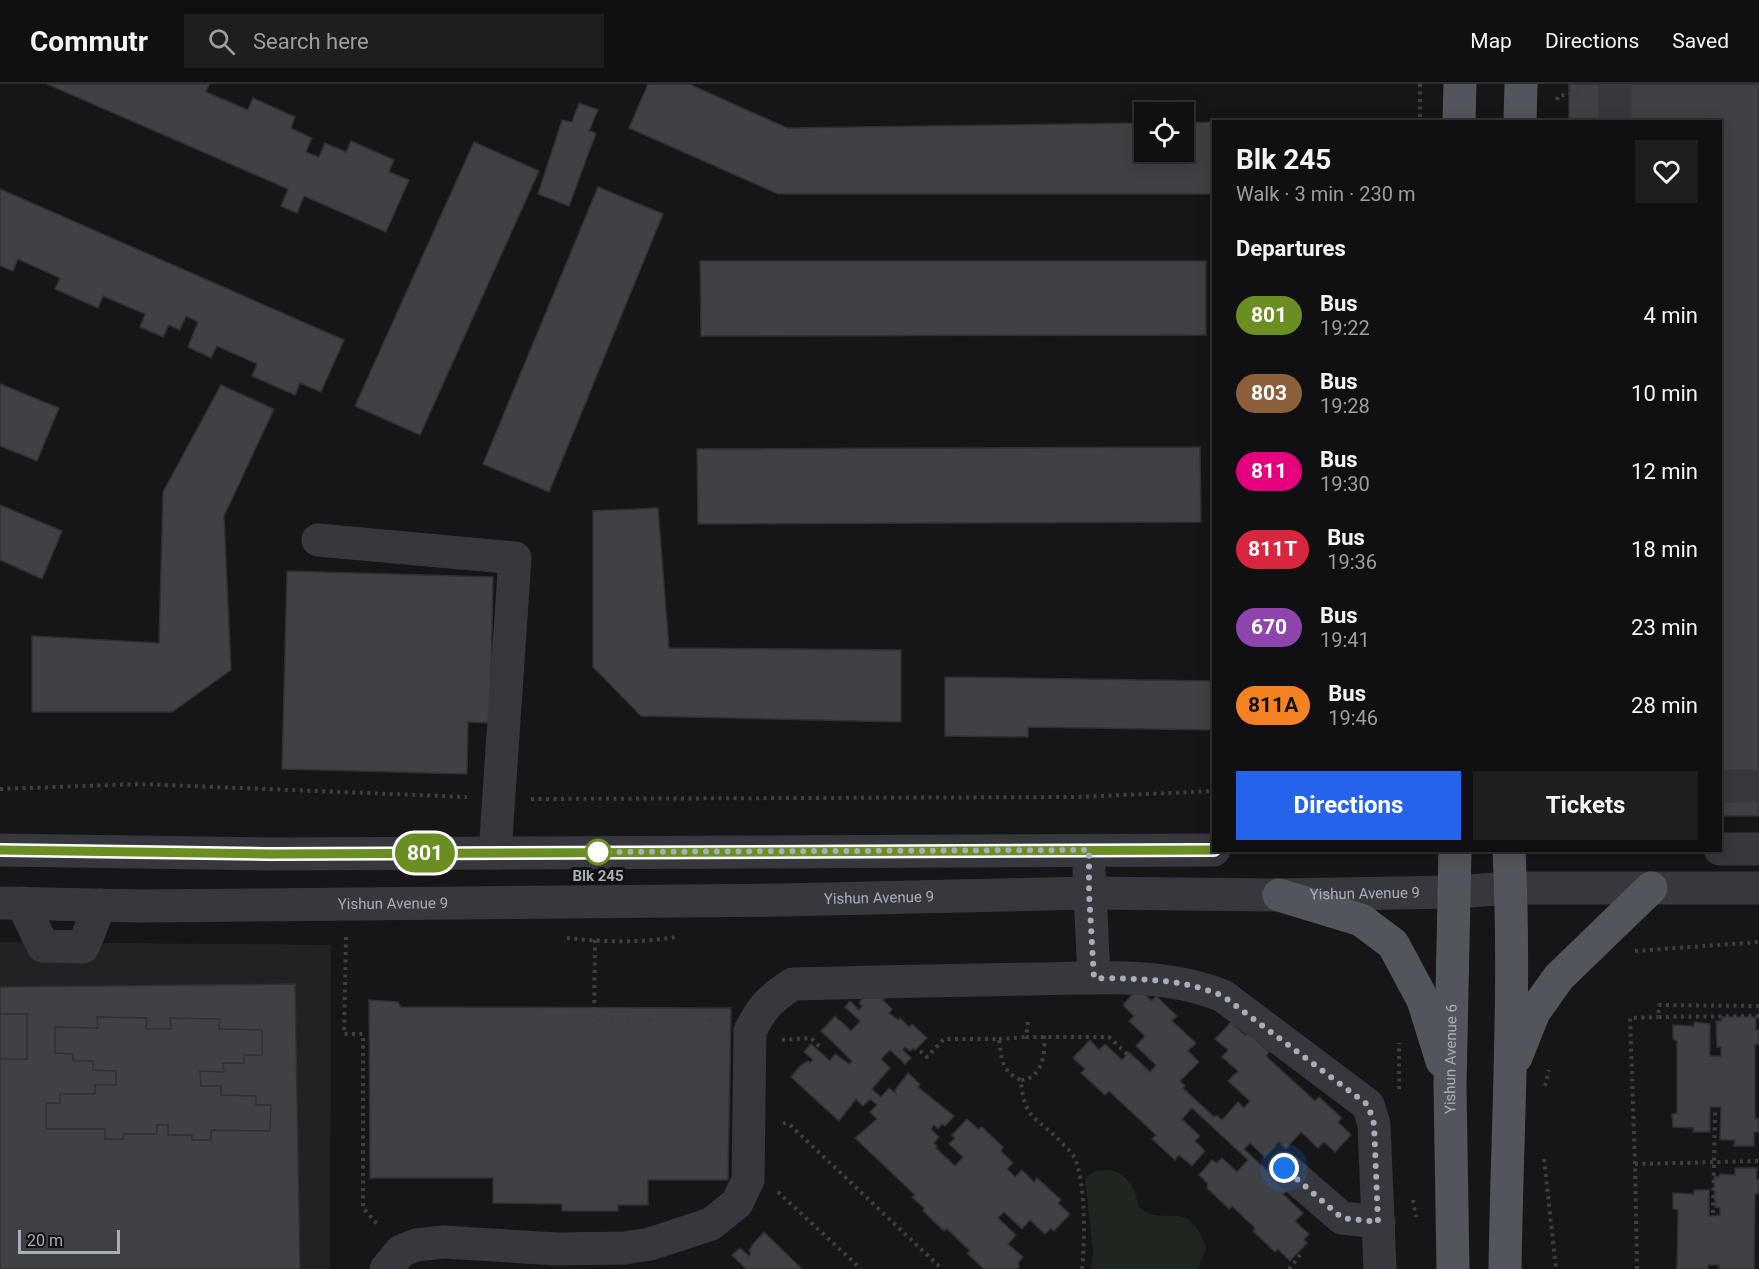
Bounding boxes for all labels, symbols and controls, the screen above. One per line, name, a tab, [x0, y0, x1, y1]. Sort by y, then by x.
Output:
search box	[184, 14, 604, 68]
text: Commutr	[30, 25, 148, 58]
icon: search	[205, 25, 238, 58]
text: Search here	[253, 29, 369, 54]
text: Map	[1470, 29, 1512, 53]
text: Directions	[1545, 29, 1639, 53]
text: Saved	[1672, 29, 1729, 53]
map controls	[1134, 102, 1194, 162]
button: locate	[1134, 102, 1194, 162]
button: heart	[1635, 140, 1698, 203]
text: Blk 245	[1236, 143, 1331, 176]
text: Walk · 3 min · 230 m	[1236, 182, 1415, 206]
text: Departures	[1236, 236, 1346, 261]
text: Bus	[1320, 291, 1358, 316]
text: 801	[1251, 303, 1287, 327]
text: 4 min	[1643, 303, 1698, 328]
text: 19:22	[1320, 316, 1370, 340]
text: Bus	[1320, 369, 1358, 394]
text: 803	[1251, 381, 1287, 405]
text: 10 min	[1631, 381, 1698, 406]
text: 19:28	[1320, 394, 1370, 418]
text: Bus	[1320, 447, 1358, 472]
text: 811	[1251, 459, 1287, 483]
text: 12 min	[1631, 459, 1698, 484]
text: 19:30	[1320, 472, 1370, 496]
text: Bus	[1327, 525, 1365, 550]
text: 811T	[1248, 537, 1297, 561]
text: 18 min	[1631, 537, 1698, 562]
text: 19:36	[1327, 550, 1377, 574]
text: Bus	[1320, 603, 1358, 628]
text: 670	[1251, 615, 1287, 639]
text: 23 min	[1631, 615, 1698, 640]
text: 19:41	[1320, 628, 1370, 652]
text: Bus	[1328, 681, 1366, 706]
text: 811A	[1248, 693, 1298, 717]
text: 28 min	[1631, 693, 1698, 718]
text: 19:46	[1328, 706, 1378, 730]
button: Directions	[1236, 771, 1461, 840]
button: Tickets	[1473, 771, 1698, 840]
line badge: 801	[390, 834, 460, 872]
marker: Blk 245	[585, 839, 611, 865]
text: 801	[407, 841, 443, 865]
place label: Blk 245	[572, 867, 624, 885]
street label: Yishun Avenue 9	[1310, 884, 1420, 903]
street label: Yishun Avenue 9	[824, 888, 934, 908]
street label: Yishun Avenue 9	[338, 894, 448, 913]
street label: Yishun Avenue 6	[1441, 1004, 1461, 1114]
your location	[1269, 1153, 1299, 1183]
scale bar	[18, 1227, 120, 1254]
text: 20 m	[27, 1231, 63, 1250]

